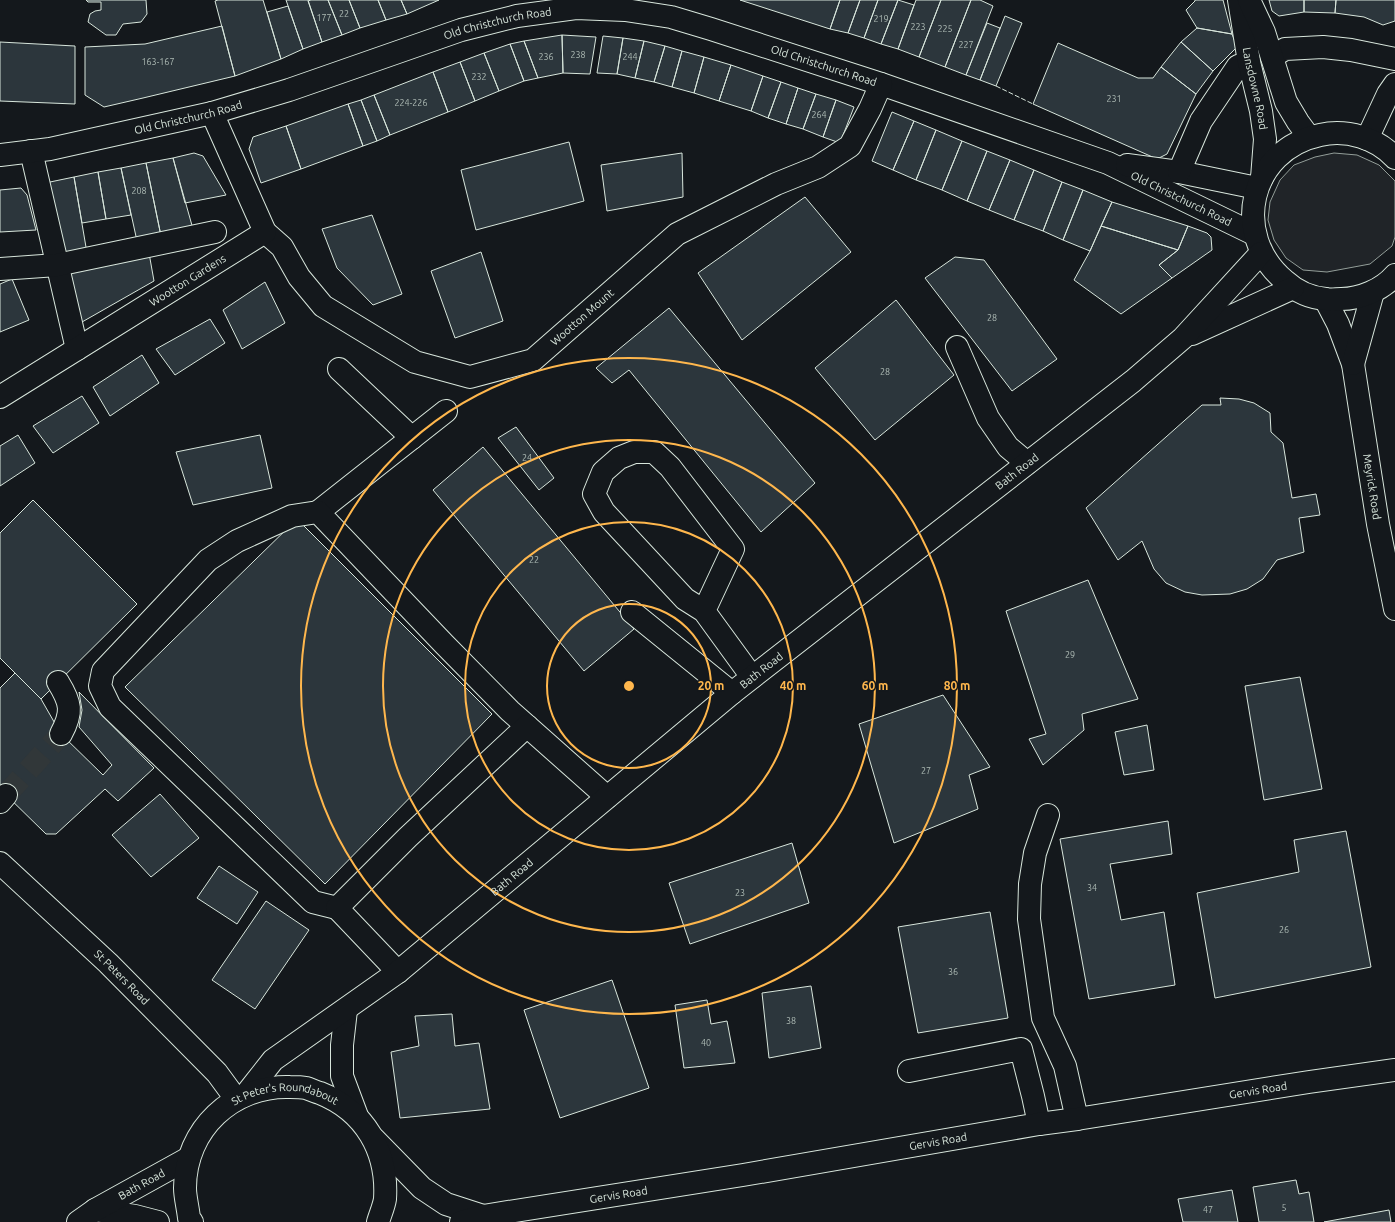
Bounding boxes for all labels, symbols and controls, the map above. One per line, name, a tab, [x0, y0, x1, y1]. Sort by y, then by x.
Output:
street label: Old Christchurch Road	[442, 5, 552, 42]
house number: 22	[339, 9, 349, 19]
house number: 177	[316, 13, 332, 23]
house number: 219	[873, 14, 889, 24]
house number: 223	[910, 22, 926, 32]
house number: 225	[937, 24, 953, 34]
house number: 227	[958, 40, 974, 50]
street label: Old Christchurch Road	[769, 43, 878, 88]
street label: Lansdowne Road	[1241, 46, 1270, 130]
house number: 238	[570, 50, 586, 60]
house number: 236	[538, 52, 554, 62]
house number: 244	[622, 52, 638, 62]
house number: 163-167	[141, 57, 175, 67]
house number: 232	[471, 72, 487, 82]
house number: 231	[1106, 94, 1122, 104]
street label: Old Christchurch Road	[133, 98, 243, 136]
house number: 224-226	[394, 98, 428, 108]
house number: 264	[811, 110, 827, 120]
street label: Old Christchurch Road	[1129, 169, 1234, 228]
house number: 208	[131, 186, 147, 196]
street label: Wootton Gardens	[147, 252, 228, 308]
street label: Wootton Mount	[548, 286, 617, 348]
house number: 28	[987, 313, 997, 323]
house number: 28	[880, 367, 890, 377]
street label: Bath Road	[993, 451, 1041, 492]
house number: 24	[522, 453, 532, 463]
street label: Meyrick Road	[1361, 453, 1383, 520]
house number: 22	[529, 555, 539, 565]
street label: Bath Road	[737, 650, 785, 691]
house number: 29	[1065, 650, 1075, 660]
centre of rings	[622, 679, 636, 693]
text: 20 m	[698, 679, 724, 692]
text: 40 m	[780, 679, 806, 692]
text: 60 m	[862, 679, 888, 692]
text: 80 m	[944, 679, 970, 692]
house number: 27	[921, 766, 931, 776]
street label: Bath Road	[488, 856, 535, 898]
house number: 34	[1087, 883, 1097, 893]
house number: 23	[735, 888, 745, 898]
house number: 26	[1279, 925, 1289, 935]
street label: St Peters Road	[92, 947, 152, 1007]
house number: 36	[948, 967, 958, 977]
house number: 38	[786, 1016, 796, 1026]
house number: 40	[701, 1038, 711, 1048]
street label: Gervis Road	[1228, 1080, 1288, 1101]
text: St Peter's Roundabout	[229, 1081, 341, 1107]
street label: St Peter's Roundabout	[230, 1098, 340, 1112]
street label: Gervis Road	[908, 1131, 968, 1152]
street label: Bath Road	[116, 1167, 167, 1202]
street label: Gervis Road	[589, 1184, 648, 1205]
house number: 5	[1281, 1203, 1287, 1213]
house number: 47	[1203, 1205, 1213, 1215]

